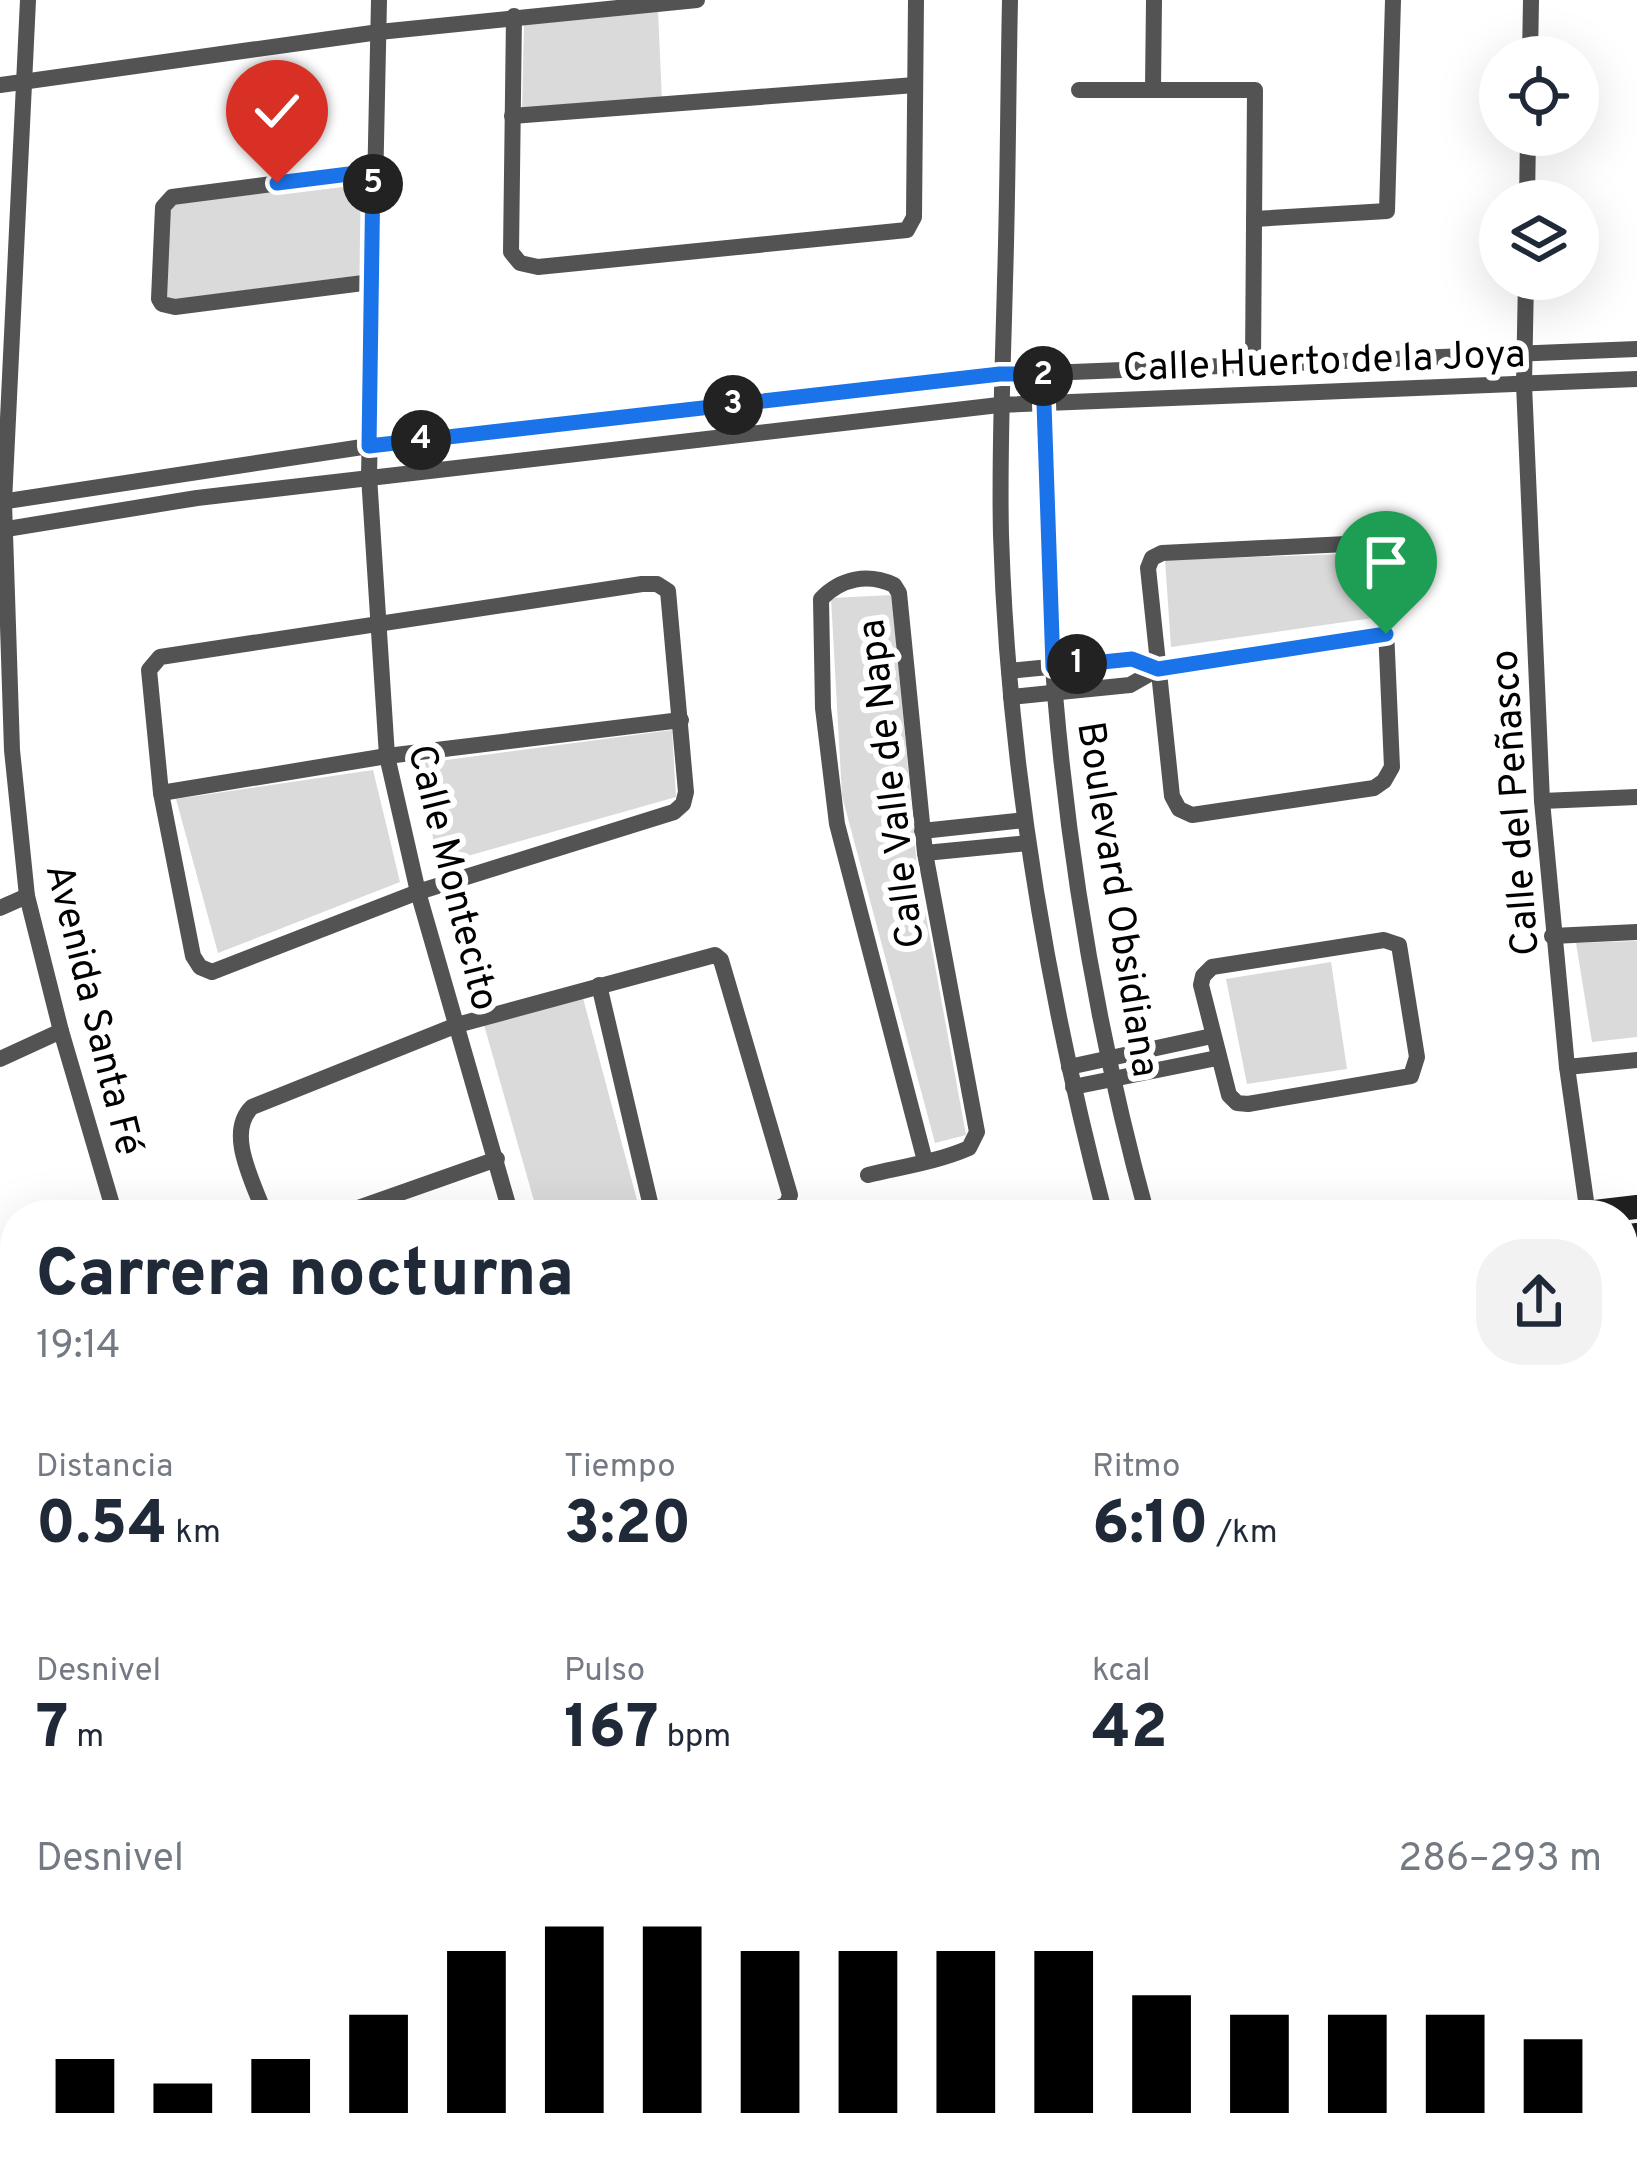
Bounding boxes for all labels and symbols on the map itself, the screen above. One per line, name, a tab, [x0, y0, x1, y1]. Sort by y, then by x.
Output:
pin	[226, 60, 328, 183]
pin: 5	[343, 154, 403, 214]
street label: Calle Huerto de la Joya	[1122, 332, 1526, 395]
pin: 2	[1013, 346, 1073, 406]
pin: 3	[703, 375, 763, 435]
pin: 4	[391, 410, 451, 470]
pin	[1335, 511, 1437, 634]
street label: Calle Valle de Napa	[849, 616, 938, 951]
pin: 1	[1047, 634, 1107, 694]
street label: Calle del Peñasco	[1482, 648, 1553, 957]
street label: Boulevard Obsidiana	[1063, 718, 1168, 1081]
street label: Calle Montecito	[394, 740, 507, 1016]
street label: Avenida Santa Fé	[32, 859, 152, 1161]

